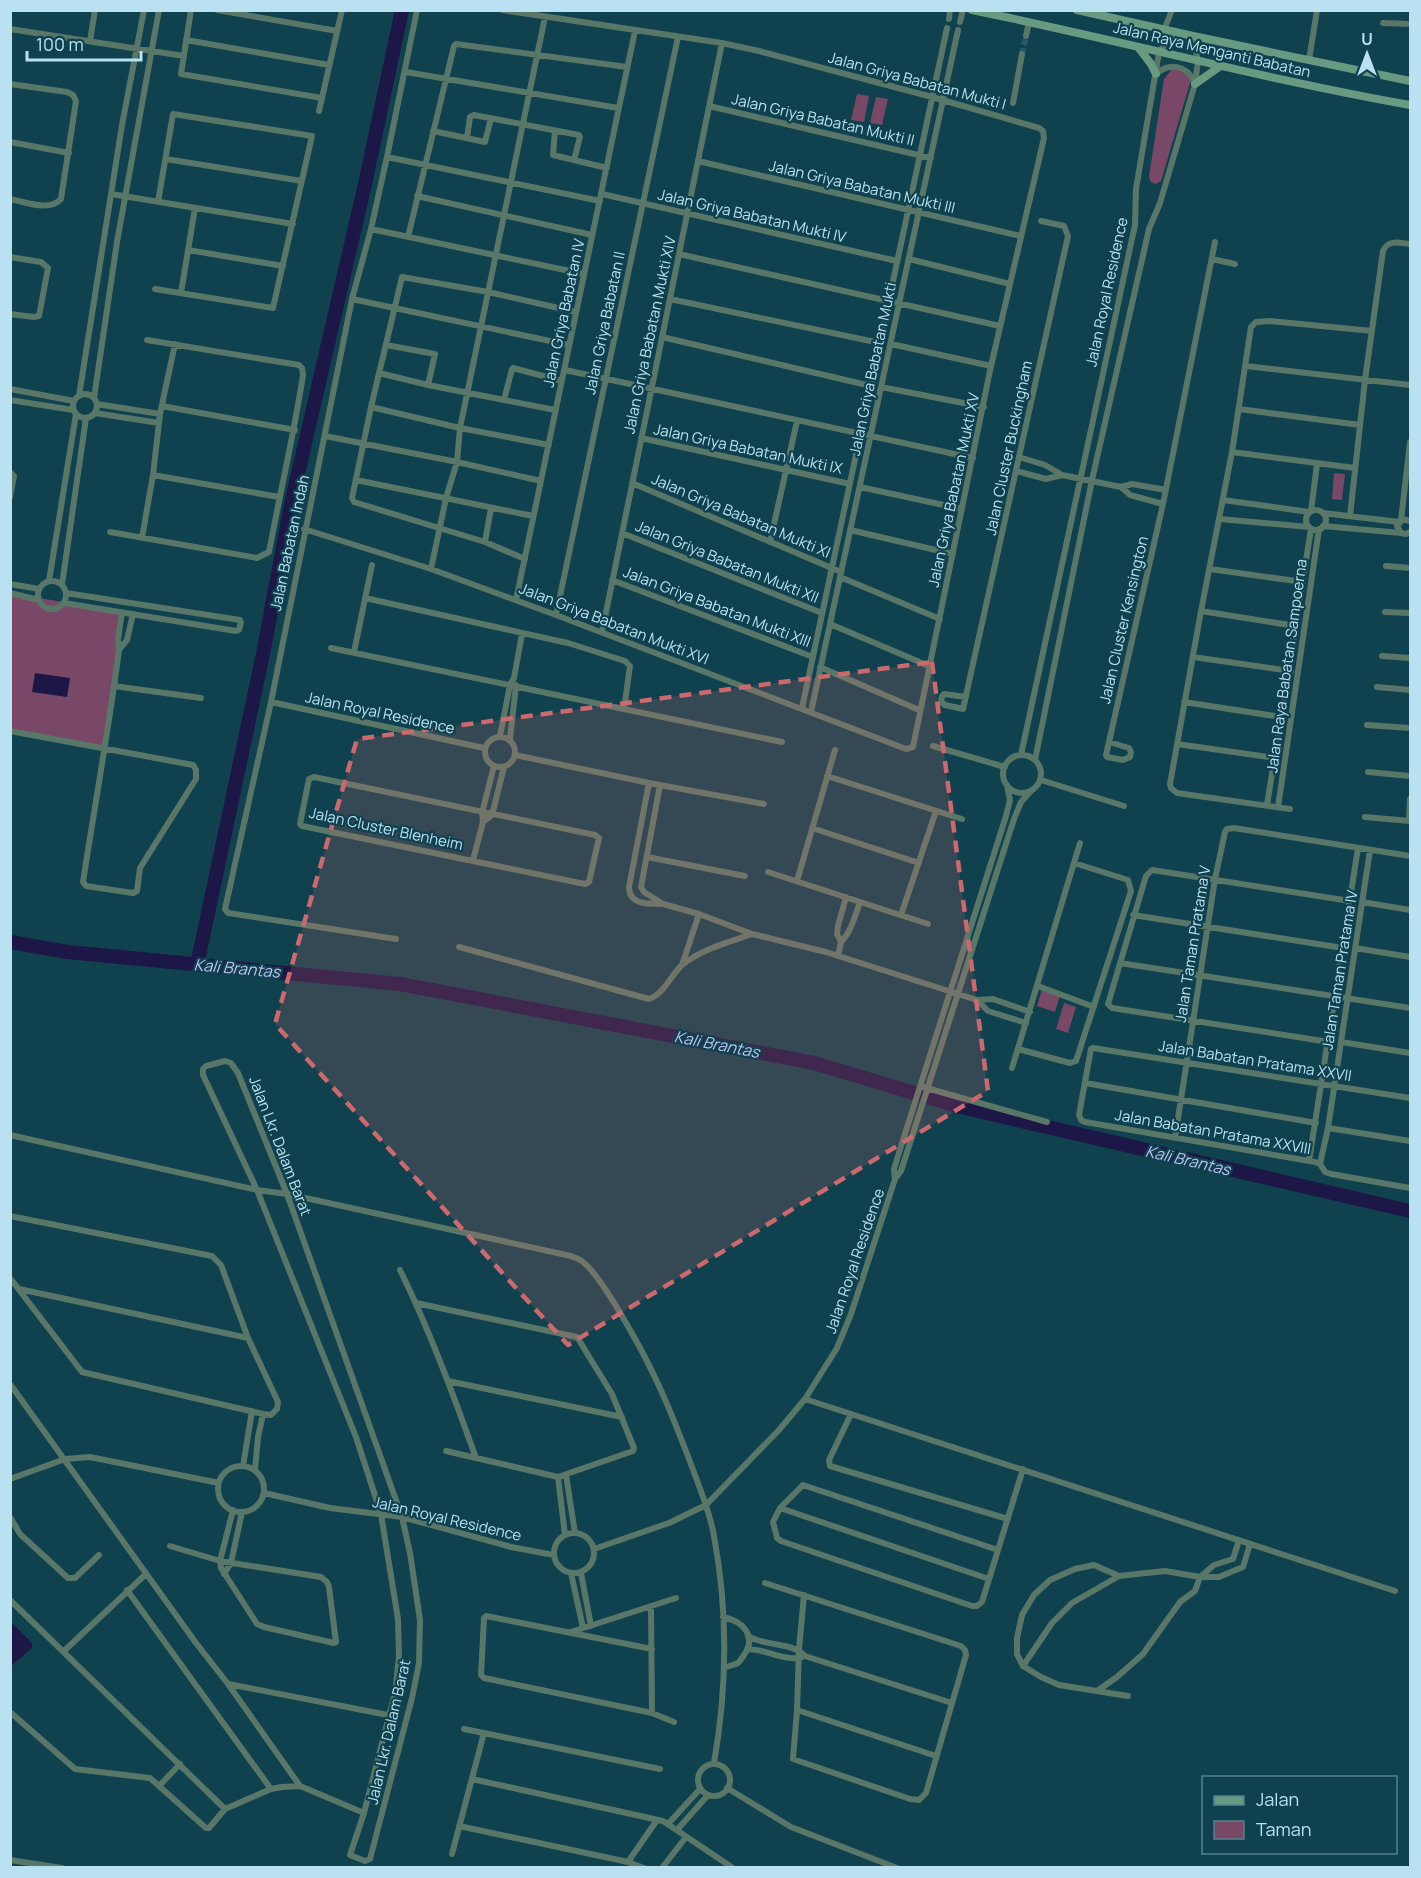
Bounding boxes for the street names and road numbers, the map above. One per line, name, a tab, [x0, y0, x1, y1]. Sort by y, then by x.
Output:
street label: Jalan Raya Menganti Babatan	[1111, 17, 1313, 82]
street label: Jalan Griya Babatan Mukti I	[826, 47, 1008, 114]
street label: Jalan Griya Babatan Mukti II	[730, 88, 917, 151]
street label: Jalan Griya Babatan Mukti III	[767, 155, 957, 218]
street label: Jalan Griya Babatan Mukti IV	[656, 184, 848, 247]
street label: Jalan Royal Residence	[1080, 215, 1133, 369]
street label: Jalan Griya Babatan Mukti XIV	[618, 234, 681, 436]
street label: Jalan Griya Babatan IV	[538, 237, 589, 389]
street label: Jalan Griya Babatan II	[579, 250, 630, 396]
street label: Jalan Griya Babatan Mukti	[844, 280, 901, 458]
street label: Jalan Cluster Buckingham	[980, 359, 1037, 537]
street label: Jalan Griya Babatan Mukti XV	[923, 391, 984, 589]
street label: Jalan Griya Babatan Mukti IX	[652, 418, 844, 479]
street label: Jalan Griya Babatan Mukti XI	[648, 468, 834, 563]
street label: Jalan Babatan Indah	[265, 473, 314, 613]
street label: Jalan Griya Babatan Mukti XII	[632, 515, 822, 608]
street label: Jalan Cluster Kensington	[1094, 534, 1153, 706]
street label: Jalan Raya Babatan Sampoerna	[1261, 558, 1312, 774]
street label: Jalan Griya Babatan Mukti XIII	[620, 561, 814, 652]
street label: Jalan Griya Babatan Mukti XVI	[516, 578, 712, 669]
street label: Jalan Royal Residence	[303, 686, 457, 739]
street label: Jalan Cluster Blenheim	[307, 802, 465, 855]
street label: Jalan Taman Pratama V	[1170, 864, 1215, 1024]
street label: Jalan Taman Pratama IV	[1316, 888, 1363, 1051]
street label: Jalan Babatan Pratama XXVII	[1157, 1035, 1353, 1086]
street label: Jalan Lkr. Dalam Barat	[244, 1073, 317, 1219]
street label: Jalan Babatan Pratama XXVIII	[1113, 1104, 1313, 1159]
street label: Jalan Royal Residence	[820, 1185, 889, 1336]
street label: Jalan Royal Residence	[371, 1491, 524, 1546]
street label: Jalan Lkr. Dalam Barat	[362, 1657, 415, 1806]

